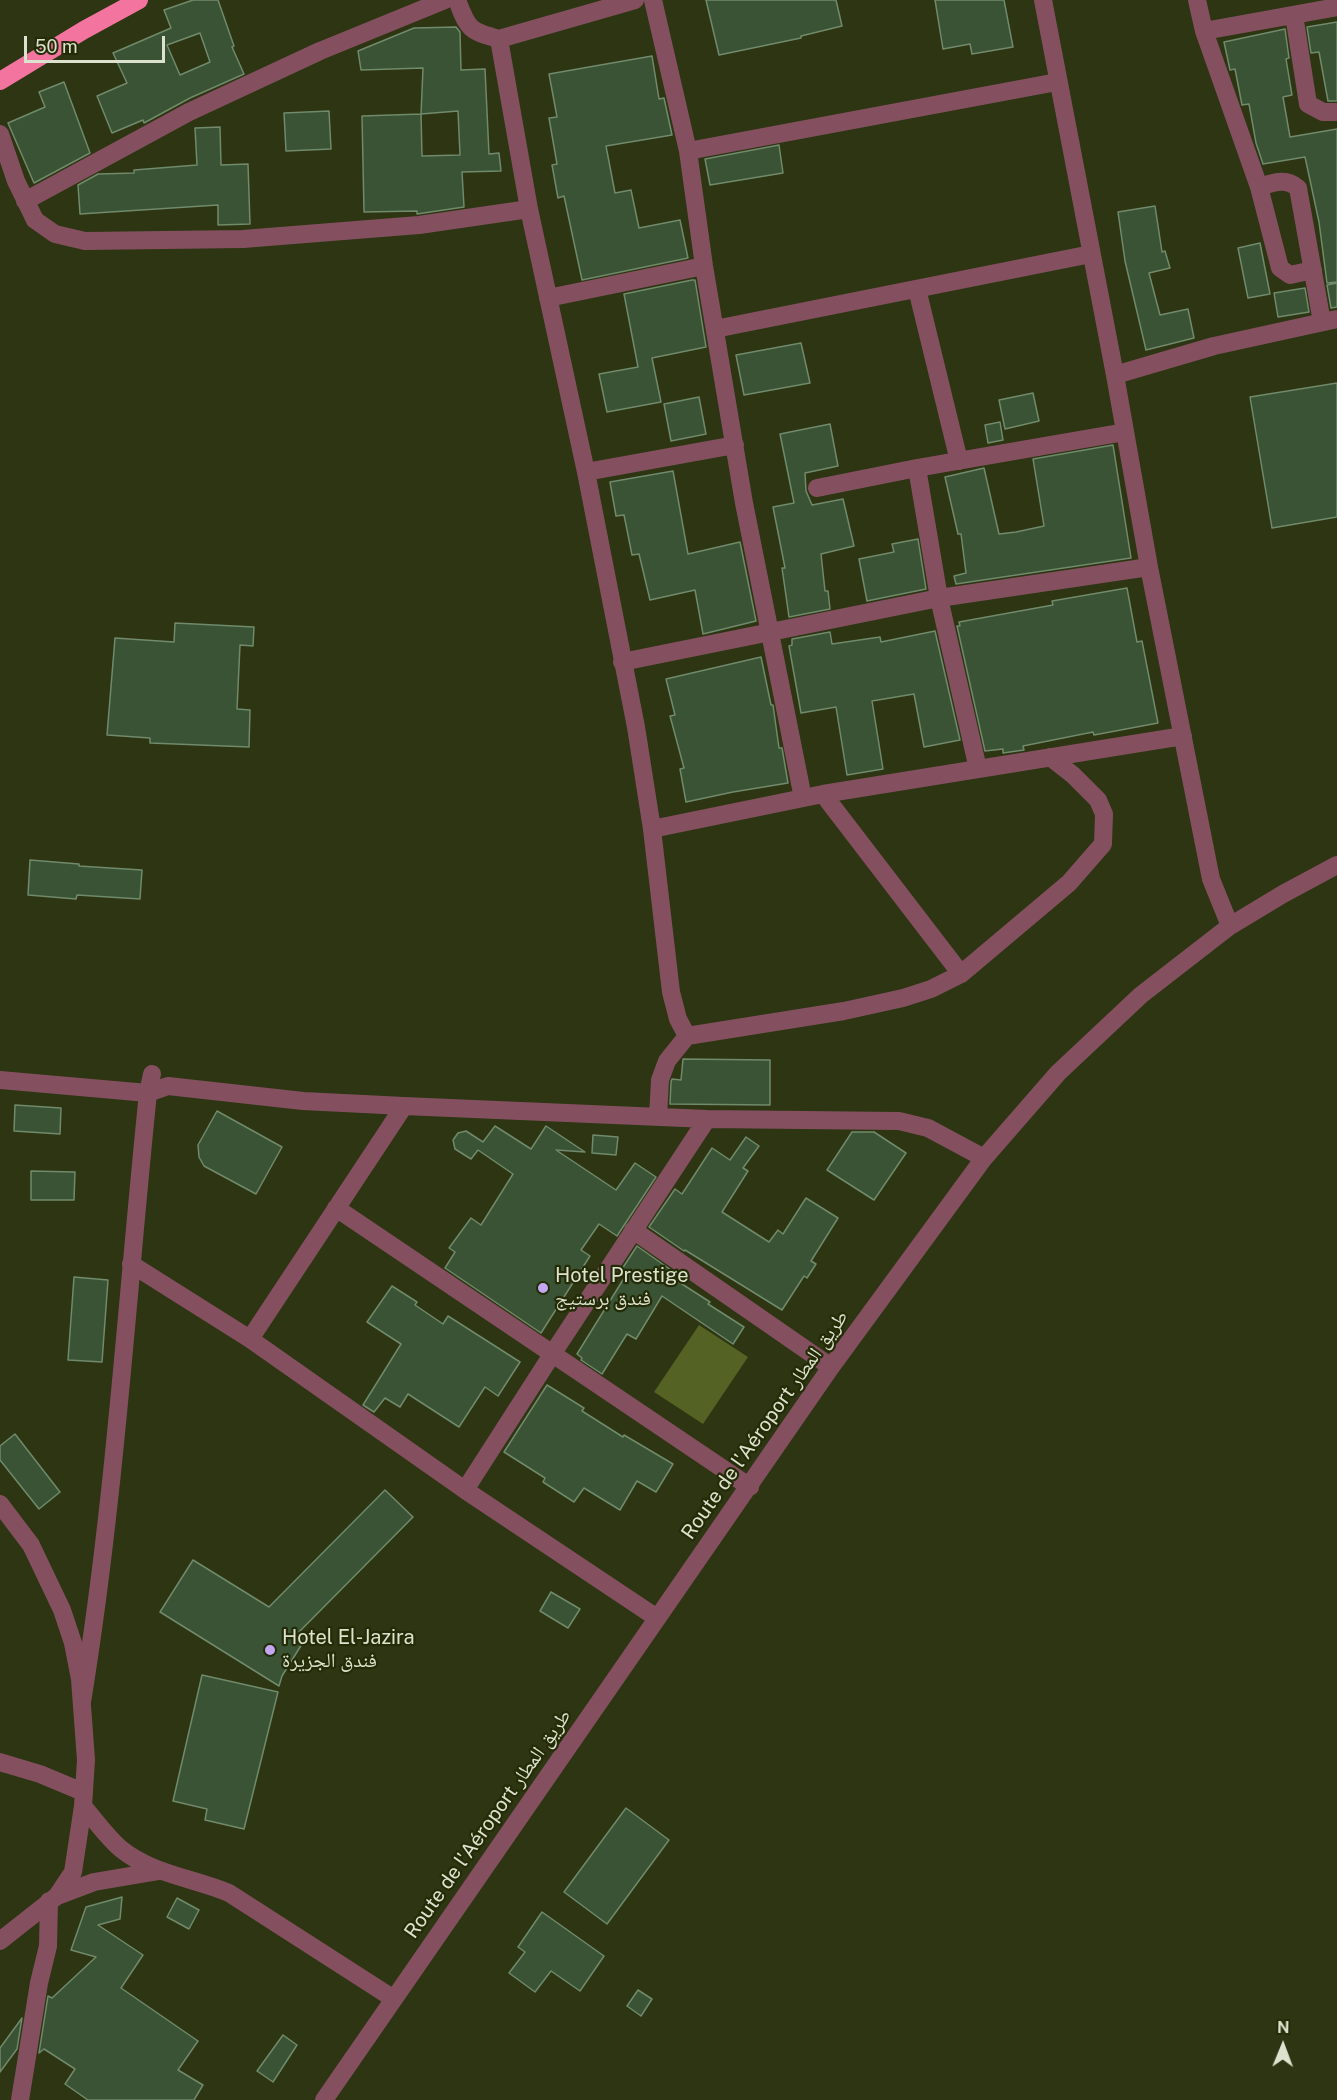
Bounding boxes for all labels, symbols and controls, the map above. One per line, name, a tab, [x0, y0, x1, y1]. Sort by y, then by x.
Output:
scale bar	[27, 24, 168, 62]
text: 50 m	[35, 36, 78, 57]
place label: Hotel Prestige فندق برستيج	[555, 1264, 688, 1311]
marker: Hotel Prestige فندق برستيج	[536, 1281, 550, 1295]
street label: Route de l'Aéroport طريق المطار	[677, 1306, 853, 1544]
place label: Hotel El-Jazira فندق الجزيرة	[282, 1626, 415, 1673]
marker: Hotel El-Jazira فندق الجزيرة	[263, 1643, 277, 1657]
street label: Route de l'Aéroport طريق المطار	[400, 1705, 576, 1943]
north arrow	[1253, 2016, 1313, 2076]
text: N	[1277, 2018, 1290, 2037]

